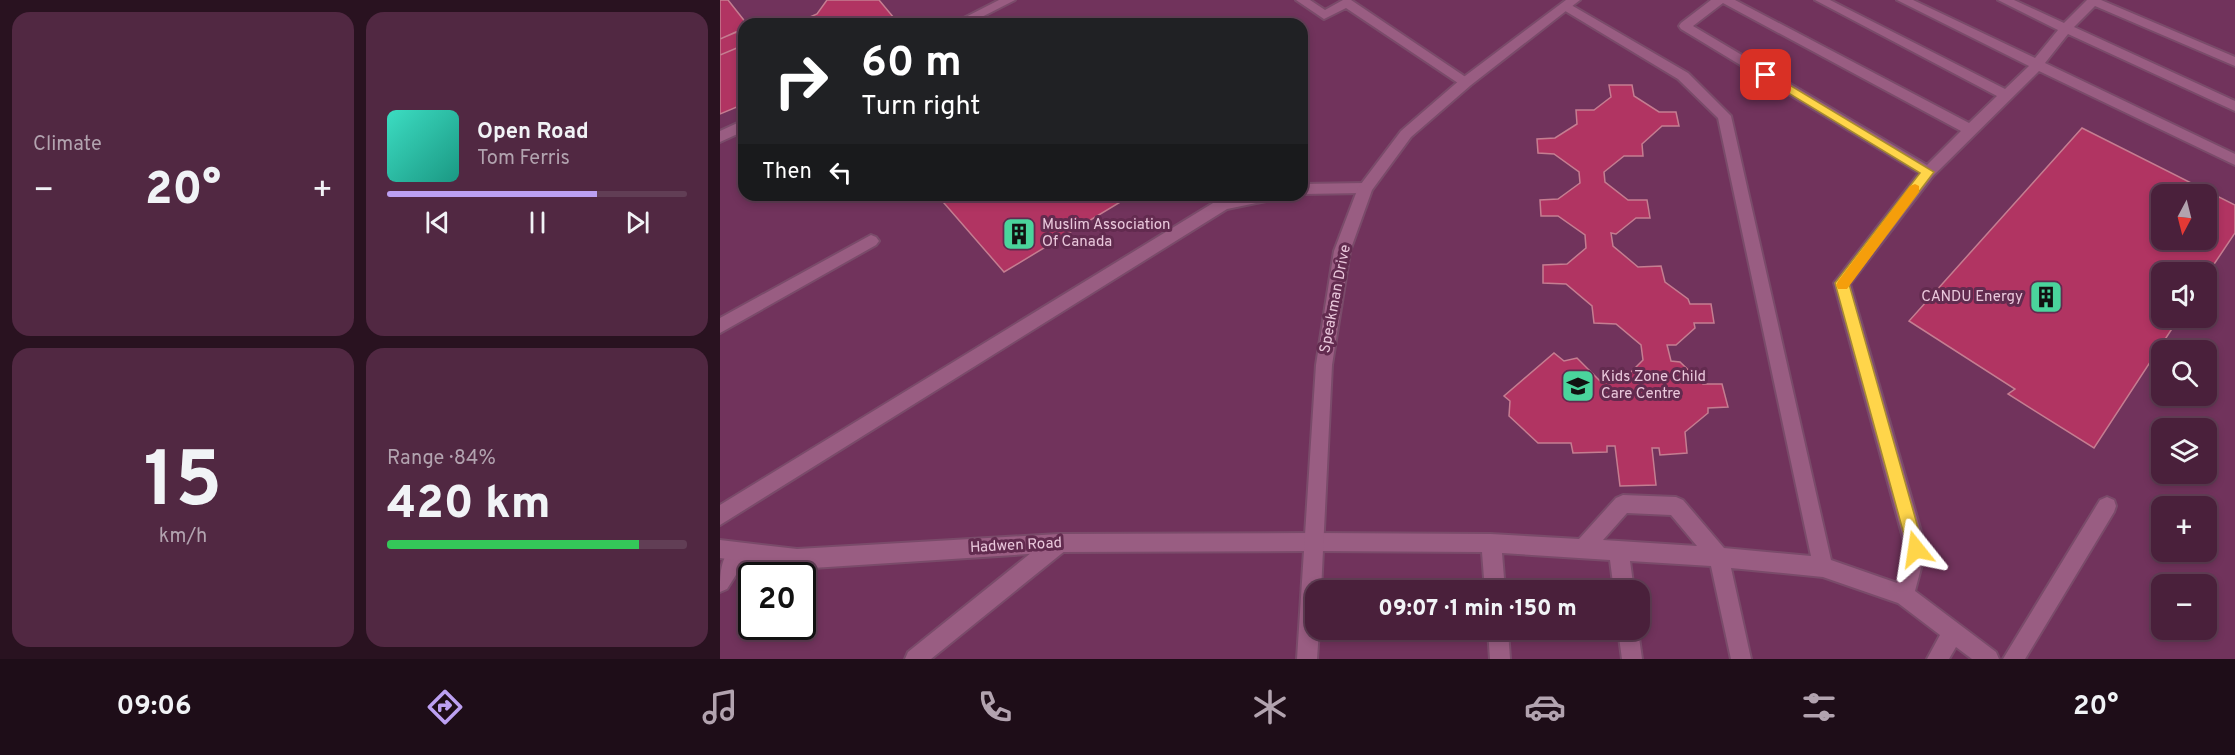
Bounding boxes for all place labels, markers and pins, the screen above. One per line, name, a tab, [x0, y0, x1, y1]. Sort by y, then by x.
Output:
pin	[1740, 49, 1791, 100]
building icon: Muslim Association Of Canada	[1001, 216, 1037, 252]
place label: Muslim Association Of Canada	[1042, 216, 1170, 252]
building icon: CANDU Energy	[2028, 279, 2064, 315]
place label: CANDU Energy	[1921, 288, 2023, 307]
school or university icon: Kids Zone Child Care Centre	[1560, 368, 1596, 404]
place label: Kids Zone Child Care Centre	[1601, 368, 1706, 404]

